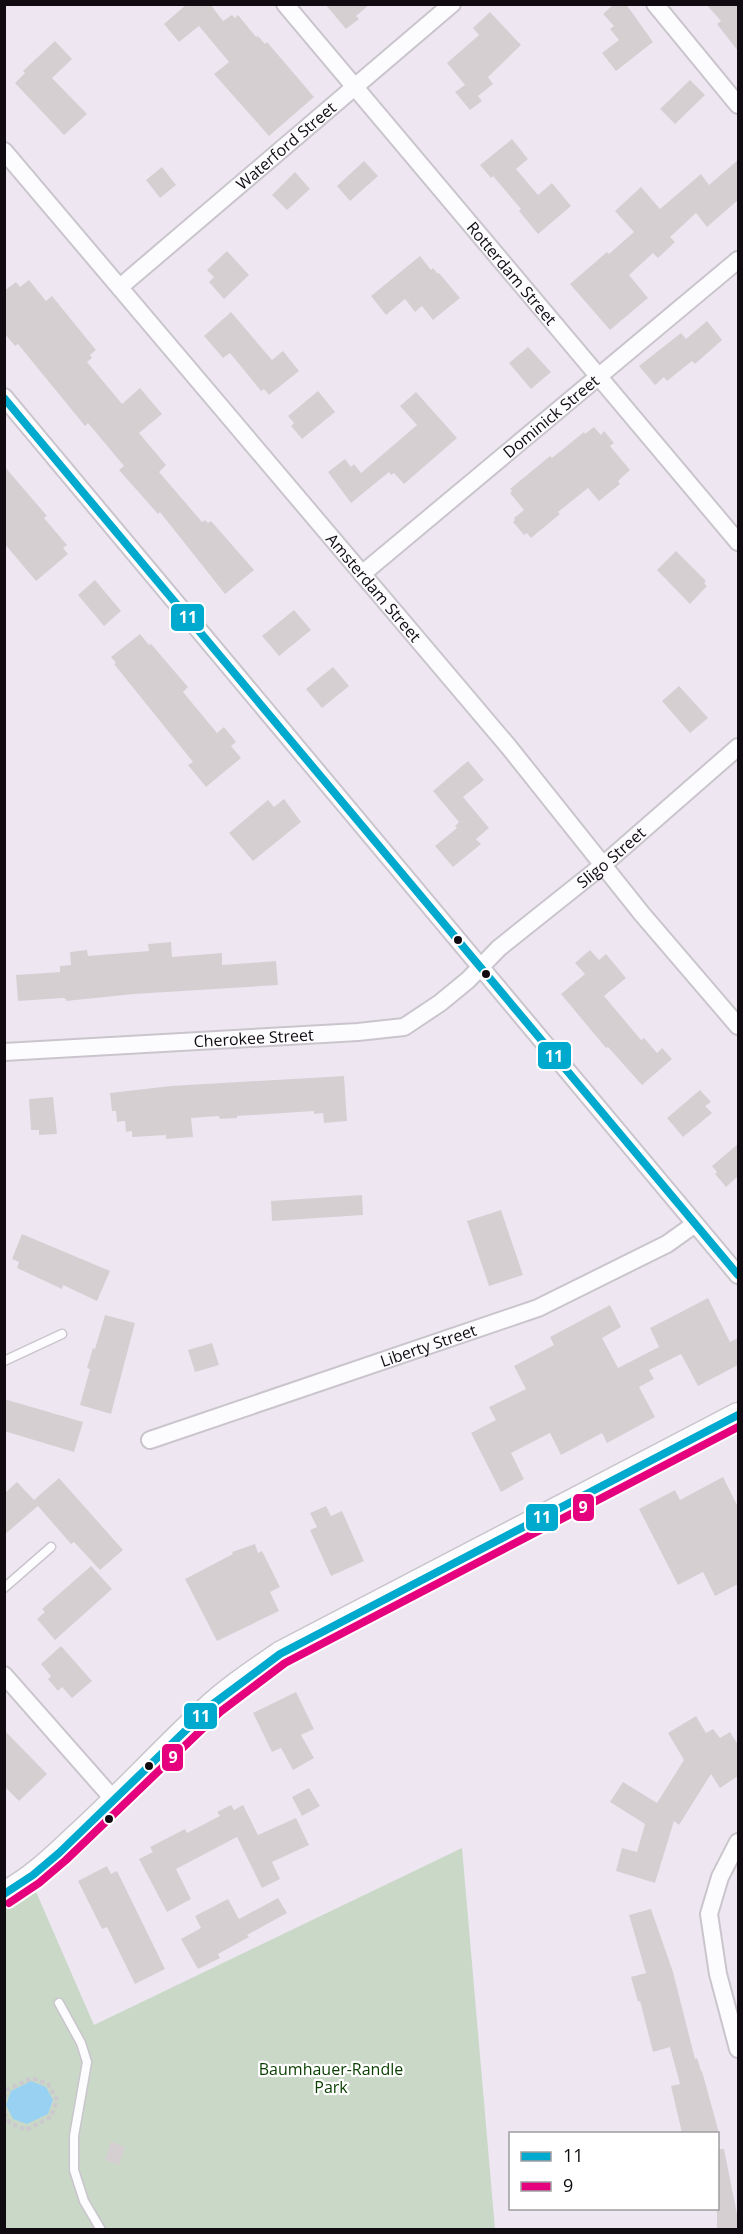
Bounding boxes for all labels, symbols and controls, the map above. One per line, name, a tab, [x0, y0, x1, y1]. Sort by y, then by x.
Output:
street label: Waterford Street	[231, 96, 341, 195]
street label: Rotterdam Street	[462, 217, 562, 330]
street label: Dominick Street	[498, 370, 604, 463]
street label: Amsterdam Street	[321, 528, 426, 647]
line badge: 11	[170, 603, 205, 632]
text: 11	[179, 606, 197, 628]
street label: Sligo Street	[572, 822, 650, 893]
unlabelled marker	[452, 934, 464, 946]
unlabelled marker	[480, 968, 492, 980]
street label: Cherokee Street	[193, 1024, 315, 1052]
line badge: 11	[537, 1041, 572, 1070]
text: 11	[545, 1045, 563, 1067]
street label: Liberty Street	[377, 1319, 480, 1372]
line badge: 9	[572, 1493, 595, 1522]
text: 9	[578, 1496, 588, 1518]
line badge: 11	[525, 1503, 559, 1532]
text: 11	[533, 1506, 551, 1528]
line badge: 11	[183, 1702, 218, 1730]
text: 11	[192, 1705, 210, 1727]
line badge: 9	[161, 1743, 184, 1772]
text: 9	[168, 1746, 178, 1768]
unlabelled marker	[143, 1760, 155, 1772]
unlabelled marker	[103, 1813, 115, 1825]
park label: Baumhauer-Randle Park	[259, 2058, 403, 2098]
legend	[509, 2132, 719, 2210]
text: 11	[563, 2143, 584, 2167]
text: 9	[563, 2173, 573, 2197]

